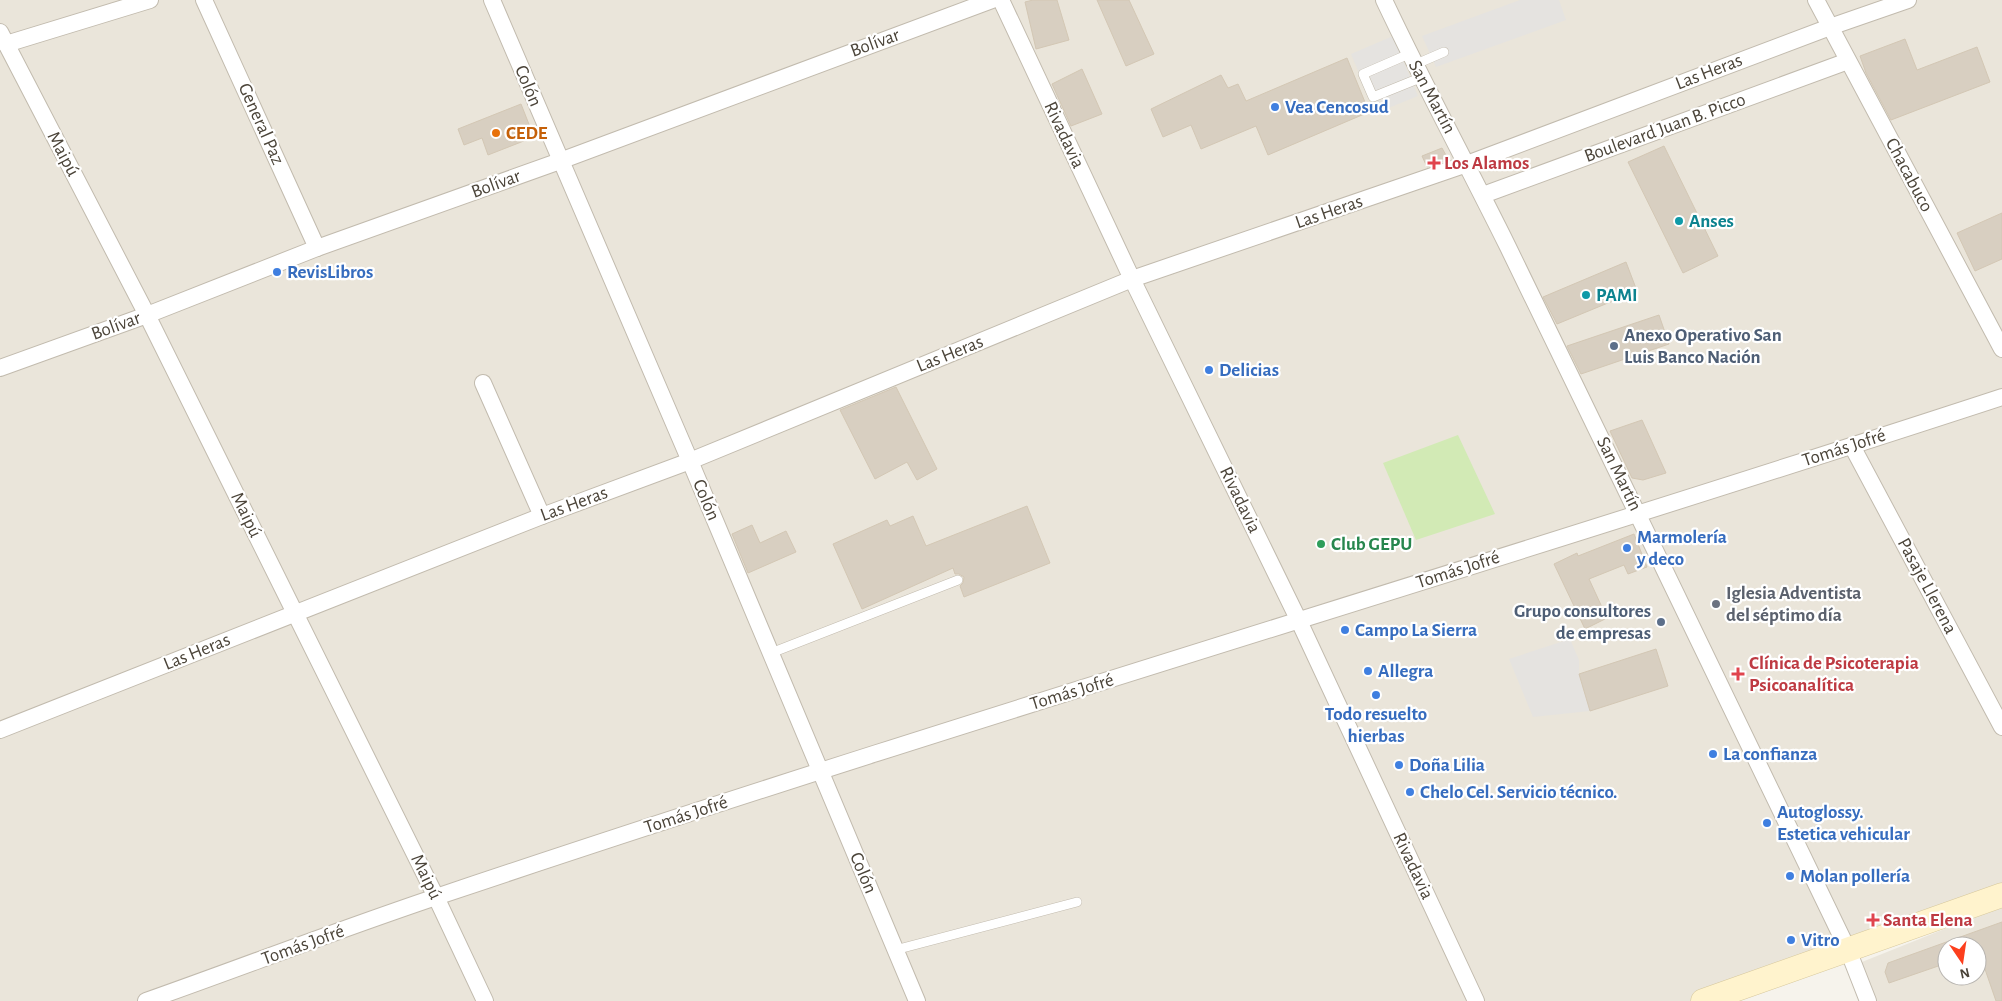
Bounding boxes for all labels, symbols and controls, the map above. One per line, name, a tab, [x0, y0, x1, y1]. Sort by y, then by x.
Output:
street label: Bolívar	[848, 25, 902, 61]
street label: Las Heras	[1673, 51, 1745, 93]
street label: San Martín	[1405, 57, 1459, 137]
street label: Colón	[511, 63, 545, 109]
street label: General Paz	[235, 80, 287, 168]
street label: Boulevard Juan B. Picco	[1582, 90, 1748, 166]
place label: Vea Cencosud	[1285, 98, 1389, 117]
street label: Rivadavia	[1040, 99, 1088, 172]
marker: Vea Cencosud	[1269, 101, 1281, 113]
place label: CEDE	[506, 124, 548, 143]
marker: CEDE	[490, 127, 502, 139]
street label: Maipú	[43, 129, 83, 180]
street label: Chacabuco	[1882, 135, 1936, 215]
place label: Los Alamos	[1444, 154, 1529, 173]
marker: Los Alamos	[1428, 157, 1440, 169]
street label: Bolívar	[469, 166, 523, 202]
street label: Las Heras	[1293, 192, 1365, 232]
place label: Anses	[1689, 212, 1734, 231]
marker: Anses	[1673, 215, 1685, 227]
place label: RevisLibros	[287, 263, 373, 282]
marker: RevisLibros	[271, 266, 283, 278]
place label: PAMI	[1596, 286, 1638, 305]
marker: PAMI	[1580, 289, 1592, 301]
street label: Bolívar	[89, 308, 143, 344]
place label: Anexo Operativo San Luis Banco Nación	[1624, 326, 1782, 367]
street label: Las Heras	[914, 332, 986, 376]
marker: Anexo Operativo San Luis Banco Nación	[1608, 340, 1620, 352]
place label: Delicias	[1219, 361, 1279, 380]
marker: Delicias	[1203, 364, 1215, 376]
street label: Tomás Jofré	[1800, 426, 1888, 470]
street label: San Martín	[1593, 434, 1645, 514]
street label: Rivadavia	[1216, 464, 1264, 536]
street label: Colón	[689, 477, 723, 523]
street label: Las Heras	[538, 483, 610, 525]
street label: Maipú	[227, 489, 265, 541]
place label: Marmolería y deco	[1636, 528, 1727, 569]
place label: Club GEPU	[1331, 535, 1412, 554]
street label: Pasaje Llerena	[1894, 535, 1960, 637]
marker: Club GEPU	[1315, 538, 1327, 550]
marker: Marmolería y deco	[1621, 542, 1633, 554]
street label: Tomás Jofré	[1414, 548, 1502, 592]
place label: Iglesia Adventista del séptimo día	[1726, 584, 1862, 625]
marker: Iglesia Adventista del séptimo día	[1710, 598, 1722, 610]
place label: Grupo consultores de empresas	[1514, 602, 1651, 643]
marker: Grupo consultores de empresas	[1655, 616, 1667, 628]
place label: Campo La Sierra	[1355, 621, 1477, 640]
marker: Campo La Sierra	[1339, 624, 1351, 636]
street label: Las Heras	[161, 630, 233, 674]
place label: Clínica de Psicoterapia Psicoanalítica	[1749, 654, 1919, 695]
place label: Allegra	[1378, 662, 1433, 681]
marker: Allegra	[1362, 665, 1374, 677]
marker: Clínica de Psicoterapia Psicoanalítica	[1731, 667, 1745, 681]
street label: Tomás Jofré	[1028, 670, 1116, 714]
marker: Todo resuelto hierbas	[1370, 689, 1382, 701]
place label: Todo resuelto hierbas	[1325, 705, 1427, 746]
place label: La confianza	[1723, 745, 1817, 764]
marker: La confianza	[1707, 748, 1719, 760]
place label: Doña Lilia	[1409, 756, 1485, 775]
marker: Doña Lilia	[1393, 759, 1405, 771]
place label: Chelo Cel. Servicio técnico.	[1420, 783, 1617, 802]
marker: Chelo Cel. Servicio técnico.	[1404, 786, 1416, 798]
street label: Tomás Jofré	[642, 793, 730, 837]
place label: Autoglossy. Estetica vehicular	[1777, 803, 1910, 844]
marker: Autoglossy. Estetica vehicular	[1761, 817, 1773, 829]
street label: Rivadavia	[1389, 830, 1437, 903]
street label: Colón	[846, 850, 880, 896]
street label: Maipú	[407, 851, 445, 903]
place label: Molan pollería	[1800, 867, 1910, 886]
marker: Molan pollería	[1784, 870, 1796, 882]
place label: Santa Elena	[1883, 911, 1973, 930]
marker: Santa Elena	[1867, 914, 1879, 926]
street label: Tomás Jofré	[259, 921, 347, 969]
place label: Vitro	[1801, 931, 1840, 950]
marker: Vitro	[1785, 934, 1797, 946]
north arrow	[1937, 936, 1987, 986]
text: N	[1958, 965, 1971, 981]

